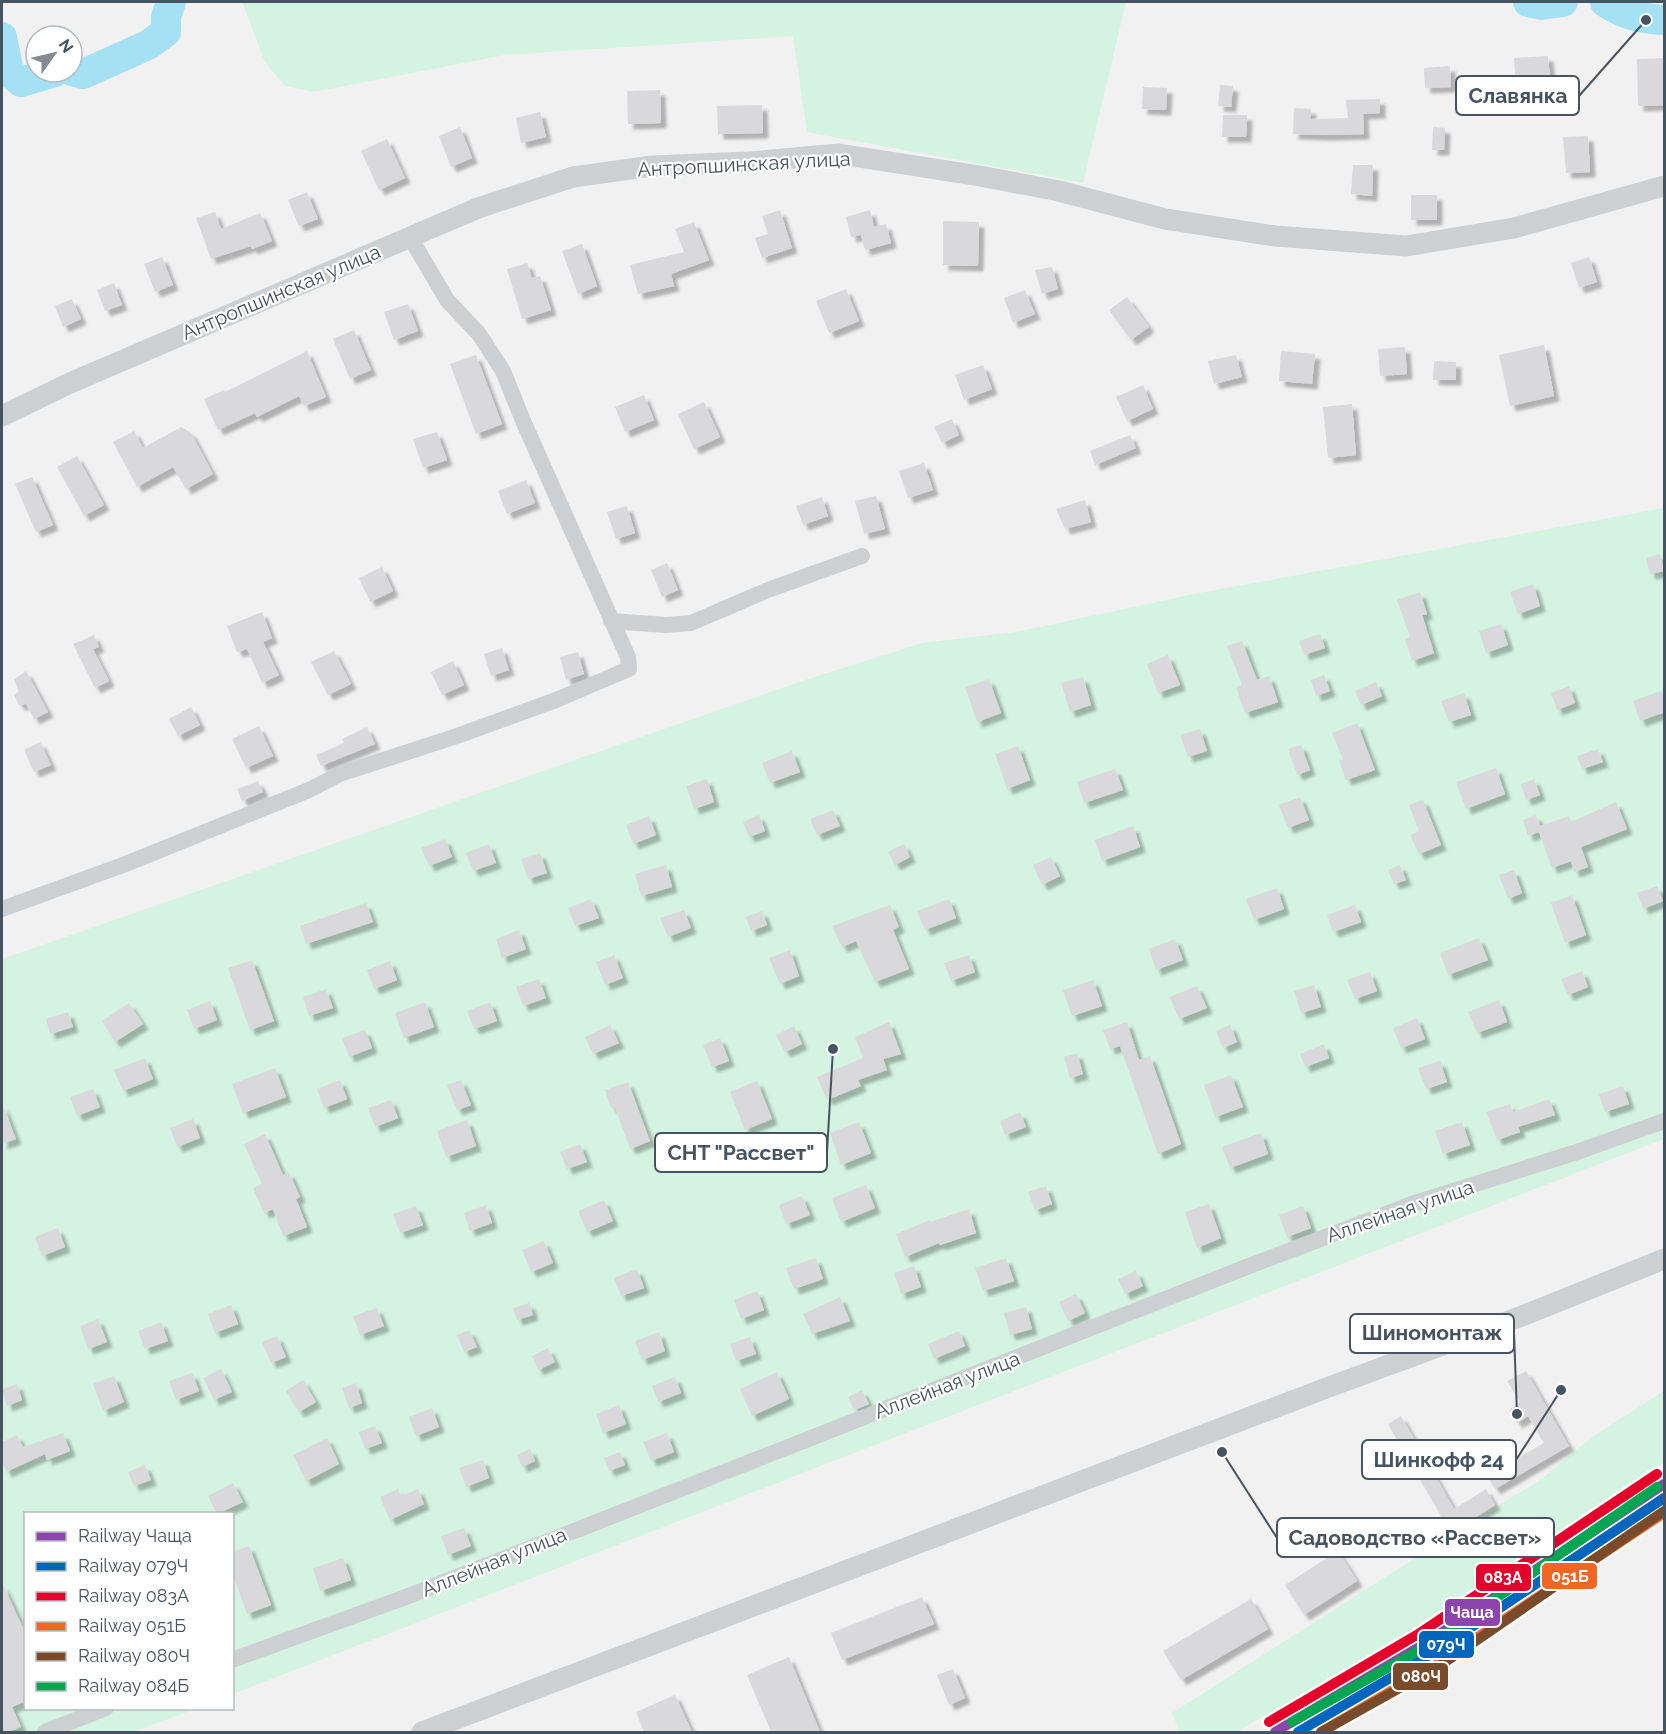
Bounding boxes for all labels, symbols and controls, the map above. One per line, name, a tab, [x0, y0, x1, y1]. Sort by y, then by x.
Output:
north arrow	[24, 24, 84, 84]
text: N	[55, 36, 77, 56]
callout: Славянка	[1456, 76, 1579, 115]
text: Славянка	[1468, 83, 1568, 108]
street label: Антропшинская улица	[637, 146, 851, 182]
street label: Антропшинская улица	[178, 239, 384, 345]
callout: СНТ "Рассвет"	[655, 1133, 827, 1172]
text: СНТ "Рассвет"	[667, 1140, 815, 1165]
street label: Аллейная улица	[1323, 1175, 1477, 1247]
callout: Шиномонтаж	[1350, 1314, 1514, 1353]
text: Шиномонтаж	[1362, 1320, 1502, 1345]
street label: Аллейная улица	[871, 1346, 1023, 1424]
callout: Шинкофф 24	[1362, 1440, 1516, 1479]
text: Шинкофф 24	[1374, 1447, 1504, 1472]
legend	[24, 1512, 234, 1710]
callout: Садоводство «Рассвет»	[1277, 1518, 1554, 1557]
street label: Аллейная улица	[418, 1522, 570, 1602]
text: Railway Чаща	[78, 1525, 192, 1546]
text: Садоводство «Рассвет»	[1288, 1525, 1542, 1550]
text: Railway 079Ч	[78, 1555, 188, 1576]
line badge: 051Б	[1541, 1562, 1598, 1590]
line badge: 083А	[1475, 1563, 1532, 1592]
text: 051Б	[1551, 1567, 1589, 1586]
text: 083А	[1483, 1568, 1523, 1587]
text: Railway 083А	[78, 1585, 189, 1606]
line badge: Чаща	[1444, 1598, 1501, 1627]
text: Чаща	[1450, 1603, 1494, 1622]
text: Railway 051Б	[78, 1615, 186, 1636]
line badge: 079Ч	[1418, 1630, 1475, 1659]
text: 079Ч	[1426, 1635, 1466, 1654]
text: Railway 080Ч	[78, 1645, 190, 1666]
line badge: 080Ч	[1392, 1662, 1449, 1691]
text: 080Ч	[1401, 1667, 1441, 1686]
text: Railway 084Б	[78, 1675, 189, 1696]

